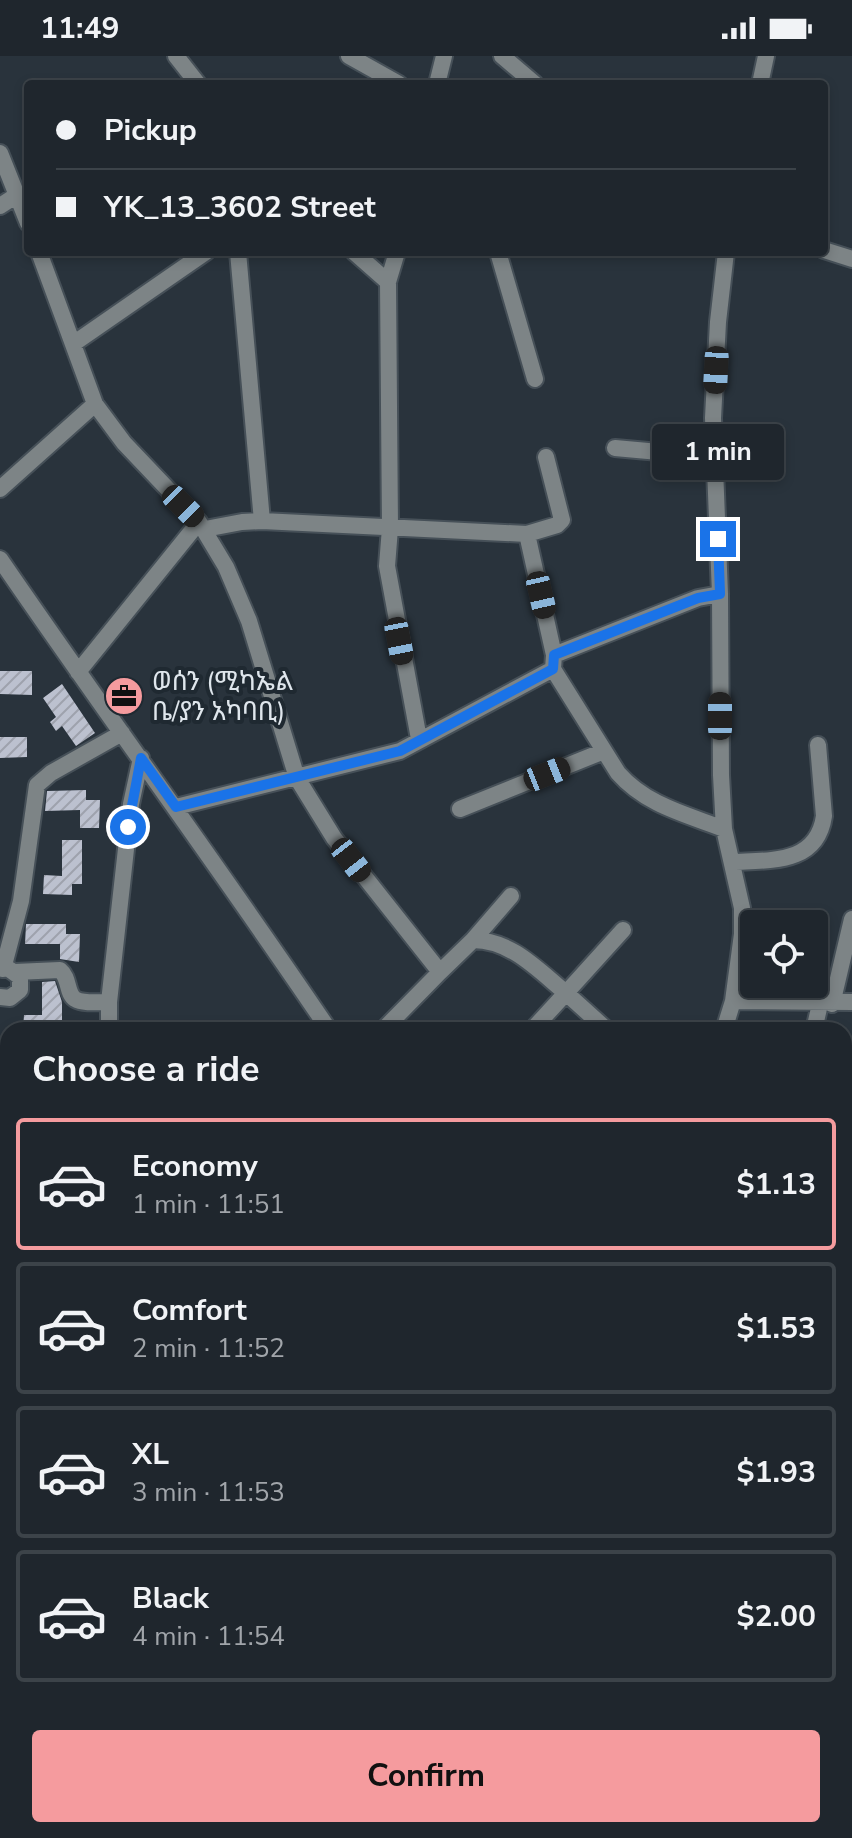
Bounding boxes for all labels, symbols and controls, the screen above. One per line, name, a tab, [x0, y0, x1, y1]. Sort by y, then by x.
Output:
text: 11:49	[40, 8, 119, 49]
text: Pickup	[104, 110, 197, 151]
text: YK_13_3602 Street	[104, 187, 376, 228]
car	[703, 345, 729, 395]
callout: 1 min	[652, 423, 784, 479]
text: 1 min	[684, 434, 752, 469]
car	[158, 481, 208, 531]
route end	[700, 521, 736, 557]
car	[524, 569, 558, 621]
car	[383, 615, 415, 667]
place label: ወሰን (ሚካኤል ቤ/ያን አካባቢ)	[152, 664, 293, 729]
office icon: ወሰን (ሚካኤል ቤ/ያን አካባቢ)	[103, 675, 145, 717]
car	[708, 692, 732, 740]
car	[520, 754, 574, 794]
route start	[110, 809, 146, 845]
car	[327, 834, 375, 886]
map controls	[740, 910, 828, 998]
button: locate	[740, 910, 828, 998]
text: Choose a ride	[32, 1045, 260, 1094]
text: Economy	[132, 1146, 258, 1187]
icon: car	[36, 1148, 108, 1220]
text: $1.13	[737, 1164, 816, 1205]
text: 1 min · 11:51	[132, 1187, 285, 1222]
text: Comfort	[132, 1290, 247, 1331]
icon: car	[36, 1292, 108, 1364]
text: $1.53	[737, 1308, 816, 1349]
text: 2 min · 11:52	[132, 1331, 285, 1366]
text: XL	[132, 1434, 169, 1475]
icon: car	[36, 1436, 108, 1508]
text: $1.93	[737, 1452, 816, 1493]
text: 3 min · 11:53	[132, 1475, 285, 1510]
text: Black	[132, 1578, 209, 1619]
icon: car	[36, 1580, 108, 1652]
text: $2.00	[737, 1596, 816, 1637]
text: 4 min · 11:54	[132, 1619, 285, 1654]
button: Confirm	[32, 1730, 820, 1822]

